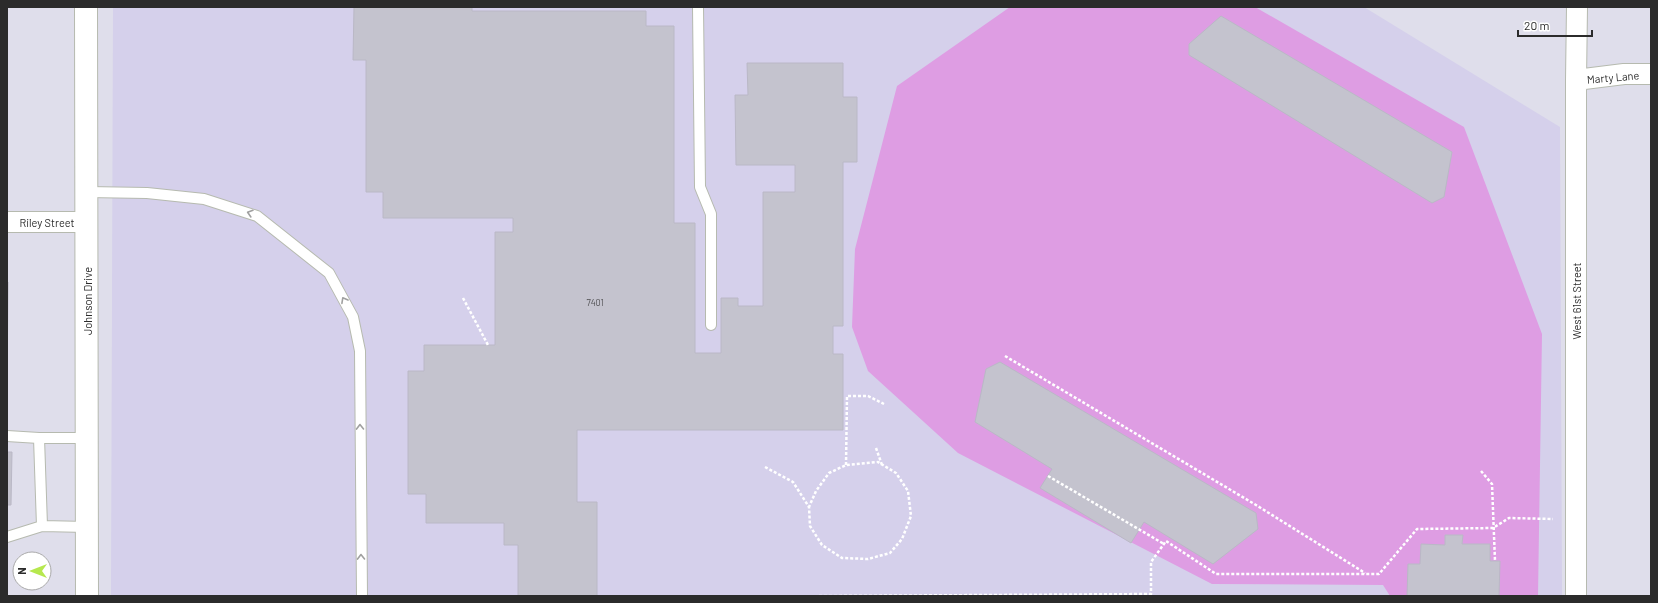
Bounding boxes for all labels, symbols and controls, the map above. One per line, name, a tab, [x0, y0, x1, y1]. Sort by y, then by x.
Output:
scale bar	[1518, 12, 1592, 38]
text: 20 m	[1524, 18, 1550, 32]
street label: Marty Lane	[1586, 68, 1640, 86]
one-way arrow	[247, 210, 254, 218]
street label: Riley Street	[19, 216, 75, 229]
street label: West 61st Street	[1570, 262, 1583, 340]
street label: Johnson Drive	[81, 267, 94, 335]
one-way arrow	[341, 297, 348, 304]
house number: 7401	[586, 297, 604, 308]
one-way arrow	[356, 424, 364, 430]
north arrow	[12, 551, 52, 591]
one-way arrow	[357, 554, 366, 560]
text: N	[15, 567, 28, 575]

